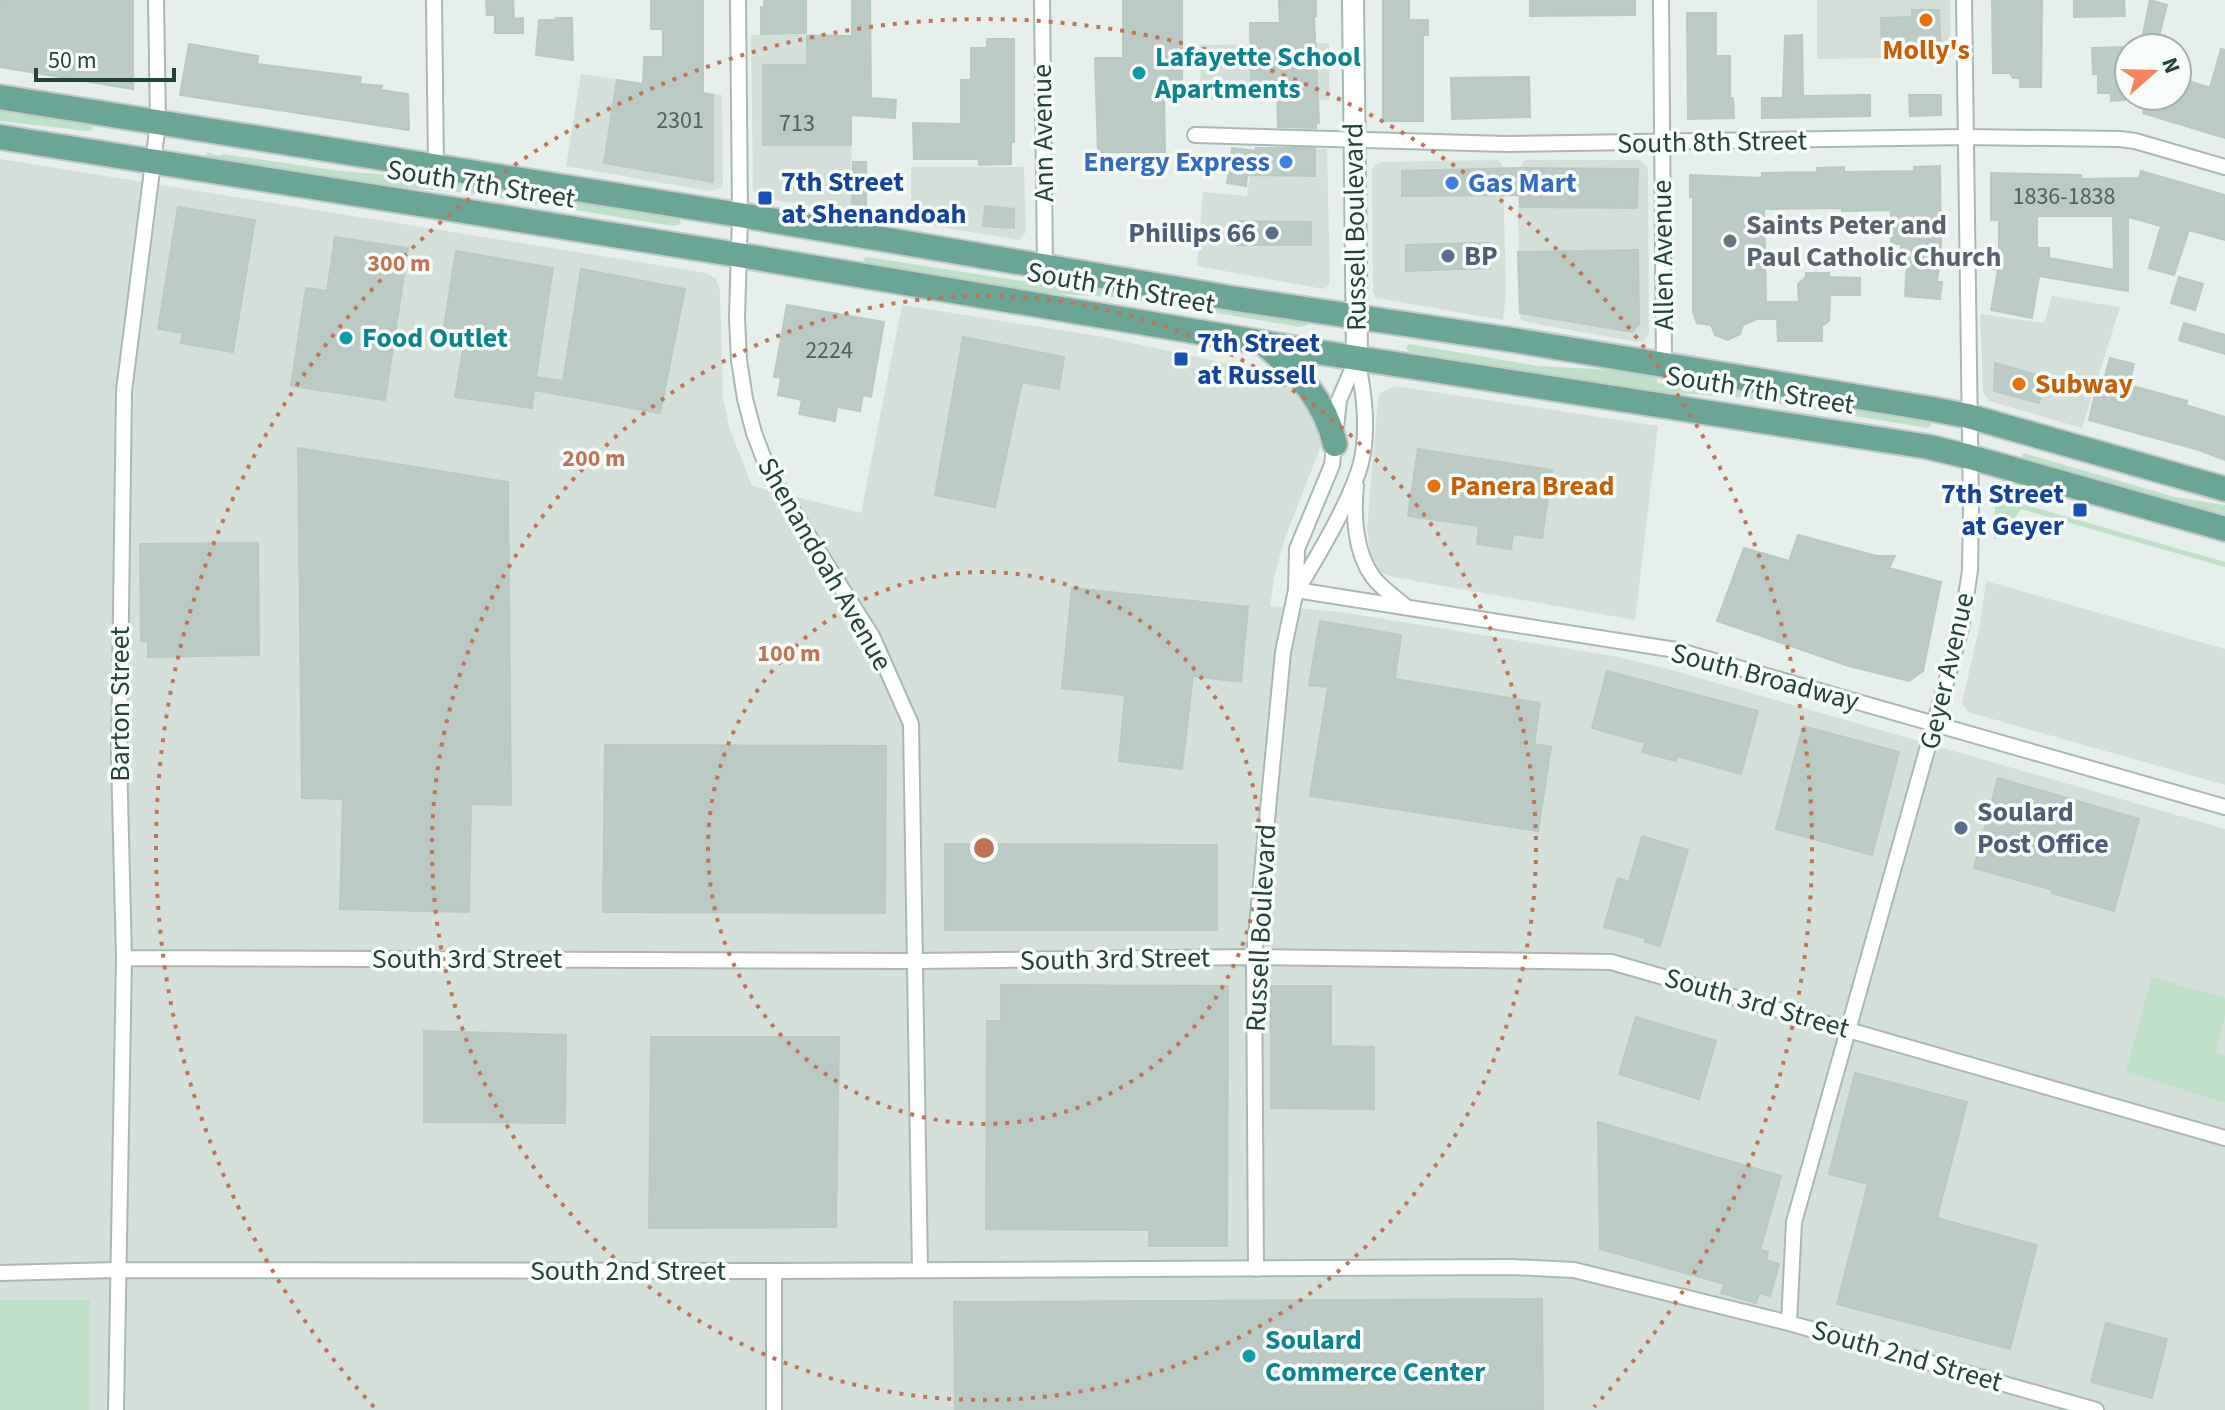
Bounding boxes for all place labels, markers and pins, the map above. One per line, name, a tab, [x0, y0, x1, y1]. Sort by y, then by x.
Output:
marker: Molly's	[1917, 11, 1935, 29]
place label: Molly's	[1882, 30, 1970, 70]
place label: Lafayette School Apartments	[1154, 37, 1361, 109]
marker: Lafayette School Apartments	[1130, 64, 1148, 82]
place label: Energy Express	[1083, 142, 1270, 182]
marker: Energy Express	[1277, 153, 1295, 171]
place label: 7th Street at Shenandoah	[781, 162, 966, 234]
place label: Gas Mart	[1468, 163, 1577, 203]
marker: Gas Mart	[1443, 174, 1461, 192]
marker: 7th Street at Shenandoah	[756, 189, 774, 207]
place label: Saints Peter and Paul Catholic Church	[1746, 205, 2001, 277]
place label: Phillips 66	[1128, 213, 1256, 253]
marker: Phillips 66	[1263, 224, 1281, 242]
marker: Saints Peter and Paul Catholic Church	[1721, 232, 1739, 250]
place label: BP	[1464, 236, 1498, 276]
marker: BP	[1439, 247, 1457, 265]
place label: Food Outlet	[362, 318, 508, 358]
place label: 7th Street at Russell	[1197, 323, 1320, 395]
marker: Food Outlet	[337, 329, 355, 347]
marker: 7th Street at Russell	[1172, 350, 1190, 368]
place label: Subway	[2035, 364, 2133, 404]
marker: Subway	[2010, 375, 2028, 393]
place label: Panera Bread	[1450, 466, 1615, 506]
place label: 7th Street at Geyer	[1941, 474, 2065, 546]
marker: Panera Bread	[1425, 477, 1443, 495]
marker: 7th Street at Geyer	[2071, 501, 2089, 519]
place label: Soulard Post Office	[1977, 792, 2109, 864]
marker: Soulard Post Office	[1952, 819, 1970, 837]
centre of rings	[970, 834, 998, 862]
place label: Soulard Commerce Center	[1265, 1320, 1486, 1392]
marker: Soulard Commerce Center	[1240, 1347, 1258, 1365]

